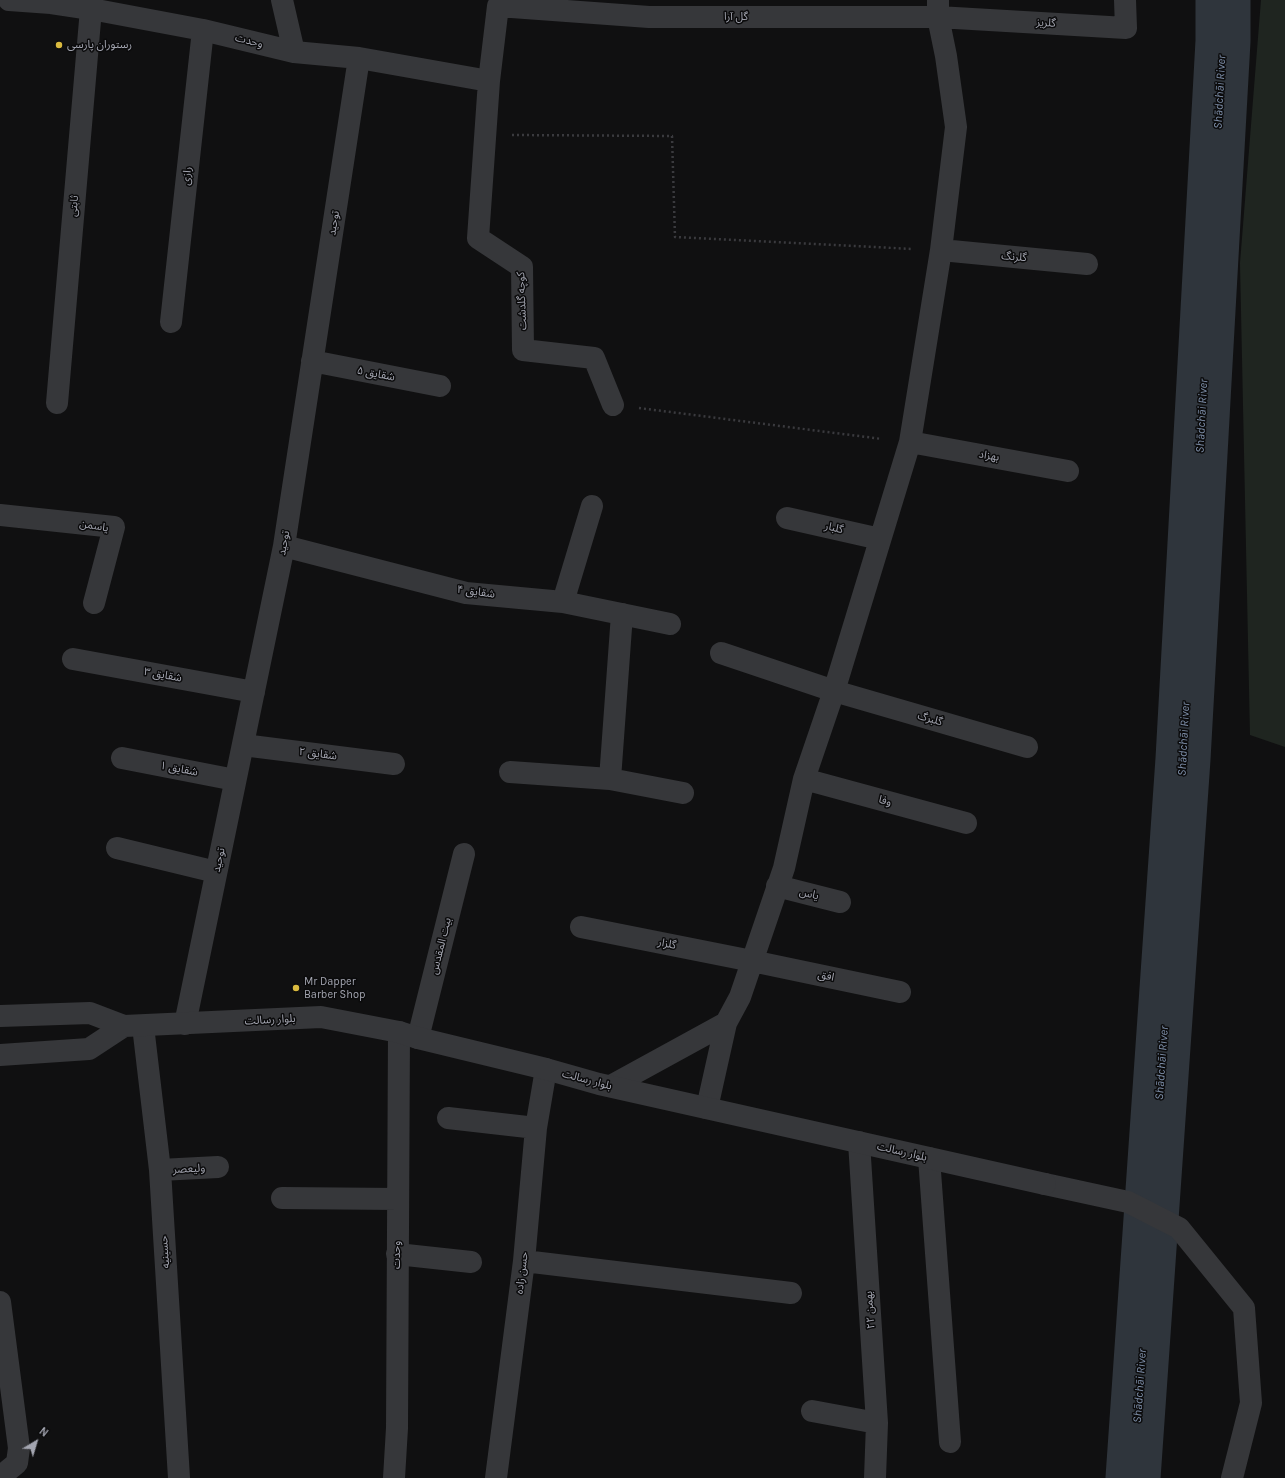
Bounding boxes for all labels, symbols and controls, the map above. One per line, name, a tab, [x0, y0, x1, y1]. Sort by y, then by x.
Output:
street label: گل آرا	[724, 10, 748, 24]
street label: گلریز	[1036, 16, 1056, 30]
street label: وحدت	[234, 31, 264, 51]
place label: رستوران پارسی	[67, 38, 132, 52]
marker: رستوران پارسی	[54, 40, 64, 50]
water label: Shādchāi River	[1211, 54, 1229, 130]
street label: رازی	[179, 166, 195, 186]
street label: ثابتی	[66, 195, 82, 217]
street label: توحید	[326, 210, 342, 236]
street label: گلرنگ	[1001, 249, 1027, 265]
street label: کوچه گلدشت	[514, 272, 530, 330]
street label: شقایق ۵	[356, 364, 396, 384]
water label: Shādchāi River	[1193, 378, 1211, 454]
street label: بهزاد	[978, 448, 1000, 464]
street label: یاسمن	[78, 517, 110, 535]
street label: گلبار	[823, 519, 845, 537]
street label: توحید	[275, 530, 293, 556]
street label: شقایق ۴	[456, 583, 496, 601]
street label: شقایق ۳	[143, 665, 183, 685]
water label: Shādchāi River	[1175, 701, 1193, 777]
street label: گلبرگ	[916, 709, 944, 729]
street label: شقایق ۲	[298, 745, 338, 763]
street label: شقایق ۱	[159, 759, 199, 779]
street label: وفا	[877, 793, 893, 809]
street label: توحید	[210, 846, 228, 874]
street label: یاس	[798, 885, 820, 903]
street label: بیت المقدس	[428, 916, 454, 976]
street label: گلزار	[657, 936, 677, 952]
street label: افق	[817, 968, 835, 984]
place label: Mr Dapper Barber Shop	[304, 975, 365, 1001]
marker: Mr Dapper Barber Shop	[291, 983, 301, 993]
street label: بلوار رسالت	[244, 1012, 296, 1028]
water label: Shādchāi River	[1152, 1025, 1172, 1101]
street label: بلوار رسالت	[561, 1067, 613, 1093]
street label: بلوار رسالت	[876, 1140, 928, 1164]
street label: ولیعصر	[172, 1162, 206, 1176]
street label: حسینیه	[157, 1235, 173, 1269]
street label: وحدت	[390, 1241, 404, 1269]
street label: حسن زاده	[513, 1251, 531, 1295]
street label: ۲۲ بهمن	[862, 1291, 878, 1329]
water label: Shādchāi River	[1130, 1348, 1150, 1424]
north arrow	[16, 1422, 56, 1462]
text: N	[37, 1425, 51, 1440]

